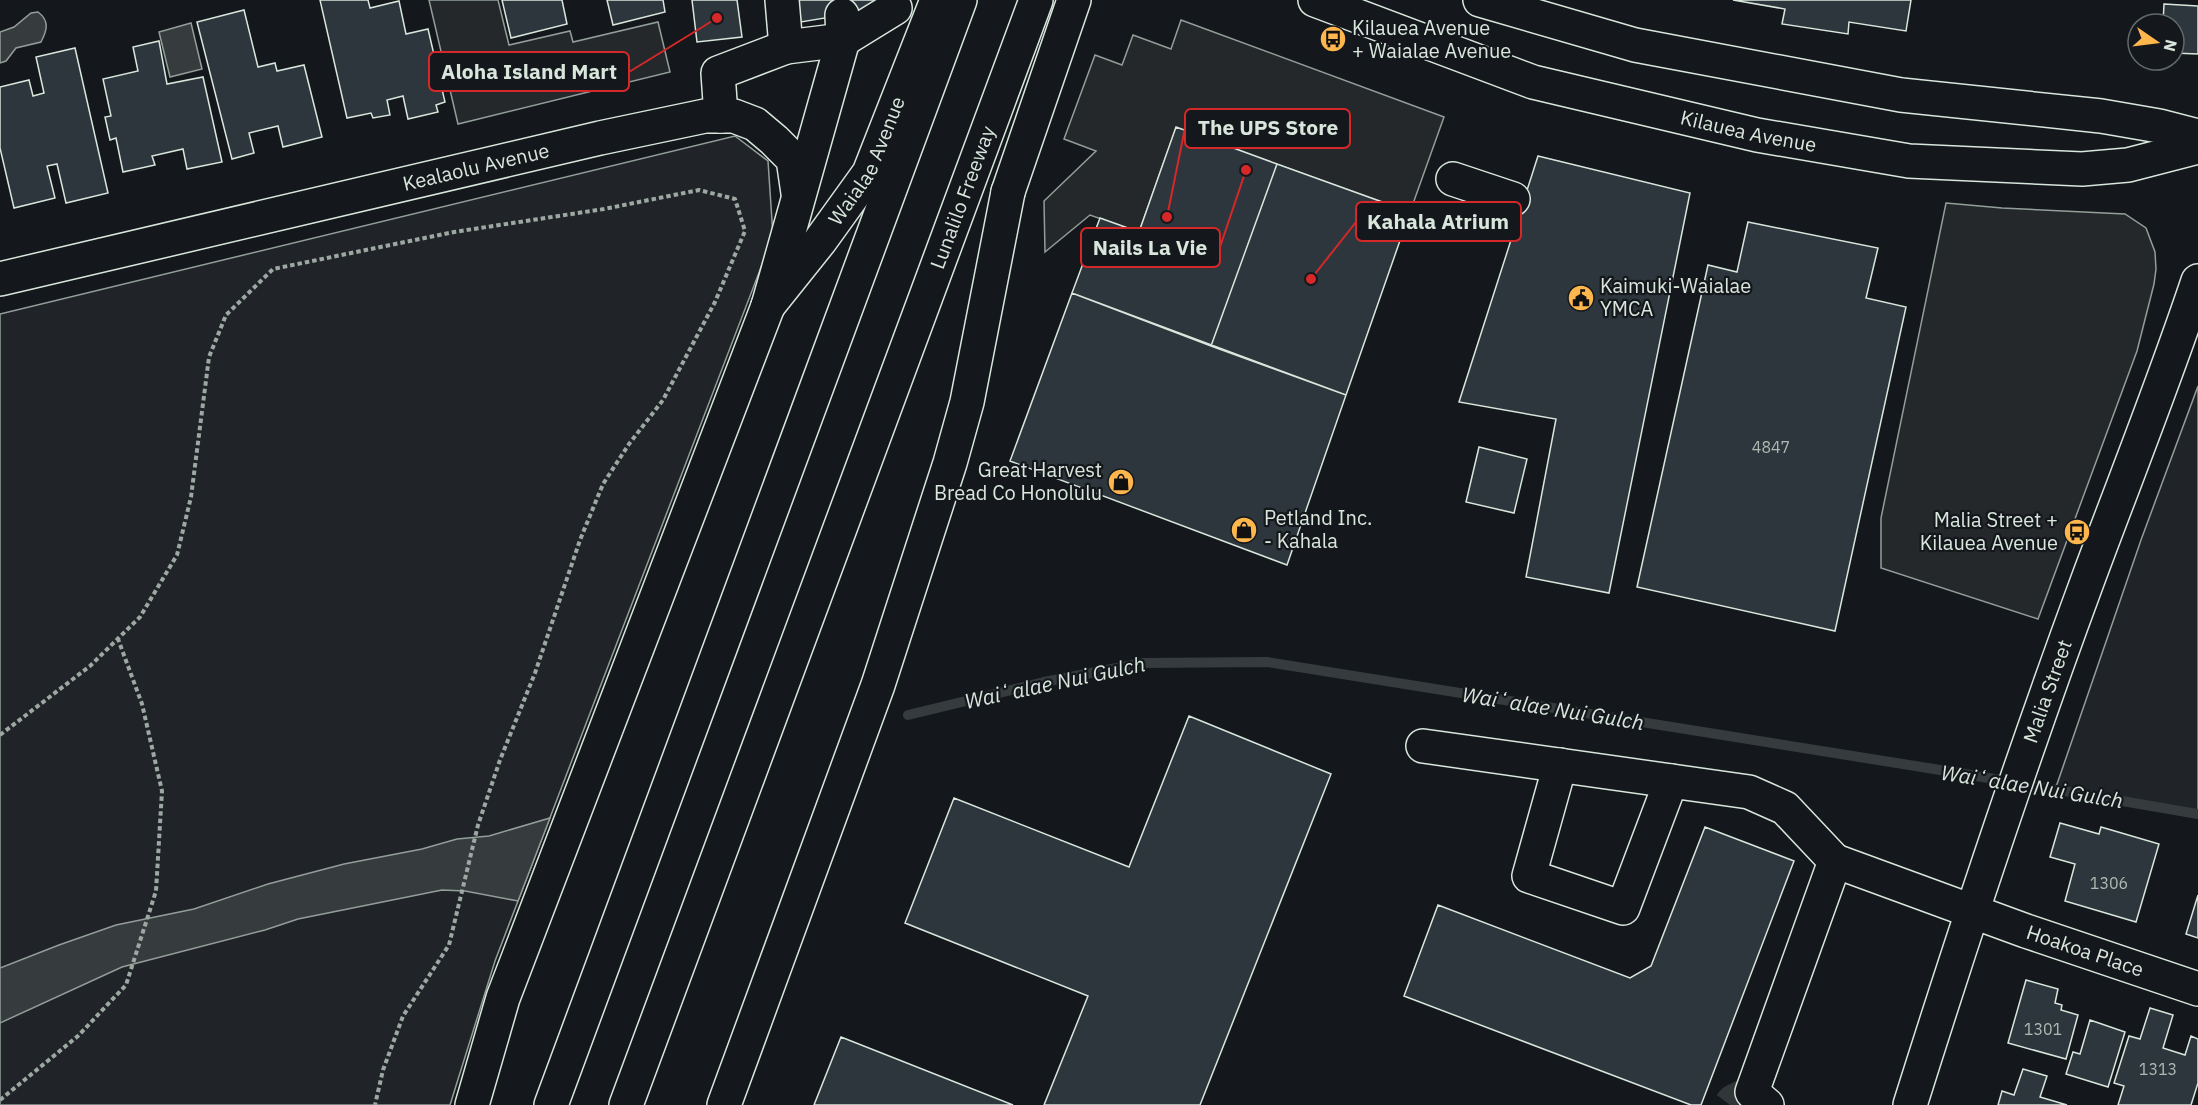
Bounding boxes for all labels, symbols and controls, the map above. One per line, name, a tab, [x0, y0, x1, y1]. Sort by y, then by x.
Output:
north arrow	[2126, 12, 2186, 72]
place label: Kilauea Avenue + Waialae Avenue	[1352, 14, 1511, 64]
bus stop icon: Kilauea Avenue + Waialae Avenue	[1318, 24, 1348, 54]
text: N	[2159, 38, 2182, 54]
callout: Aloha Island Mart	[429, 52, 629, 91]
text: Aloha Island Mart	[441, 57, 617, 85]
street label: Waialae Avenue	[822, 92, 911, 230]
street label: Kilauea Avenue	[1678, 103, 1819, 158]
callout: The UPS Store	[1185, 109, 1350, 148]
text: The UPS Store	[1198, 113, 1339, 141]
street label: Lunalilo Freeway	[923, 122, 1001, 273]
street label: Kealaolu Avenue	[400, 136, 552, 197]
callout: Kahala Atrium	[1356, 202, 1521, 241]
text: Kahala Atrium	[1367, 207, 1509, 235]
callout: Nails La Vie	[1081, 228, 1220, 267]
text: Nails La Vie	[1093, 233, 1208, 261]
place label: Kaimuki-Waialae YMCA	[1600, 272, 1751, 322]
public building icon: Kaimuki-Waialae YMCA	[1566, 283, 1596, 313]
house number: 4847	[1752, 437, 1790, 457]
place label: Great Harvest Bread Co Honolulu	[934, 456, 1102, 506]
shop icon: Great Harvest Bread Co Honolulu	[1106, 467, 1136, 497]
place label: Petland Inc. - Kahala	[1264, 504, 1372, 554]
place label: Malia Street + Kilauea Avenue	[1920, 506, 2058, 556]
shop icon: Petland Inc. - Kahala	[1229, 515, 1259, 545]
bus stop icon: Malia Street + Kilauea Avenue	[2062, 517, 2092, 547]
street label: Malia Street	[2016, 636, 2078, 746]
water label: Waiʻalae Nui Gulch	[962, 649, 1148, 715]
water label: Waiʻalae Nui Gulch	[1460, 680, 1646, 736]
water label: Waiʻalae Nui Gulch	[1939, 758, 2125, 814]
house number: 1306	[2090, 873, 2128, 893]
street label: Hoakoa Place	[2023, 918, 2147, 983]
house number: 1301	[2024, 1019, 2062, 1039]
house number: 1313	[2139, 1059, 2177, 1079]

